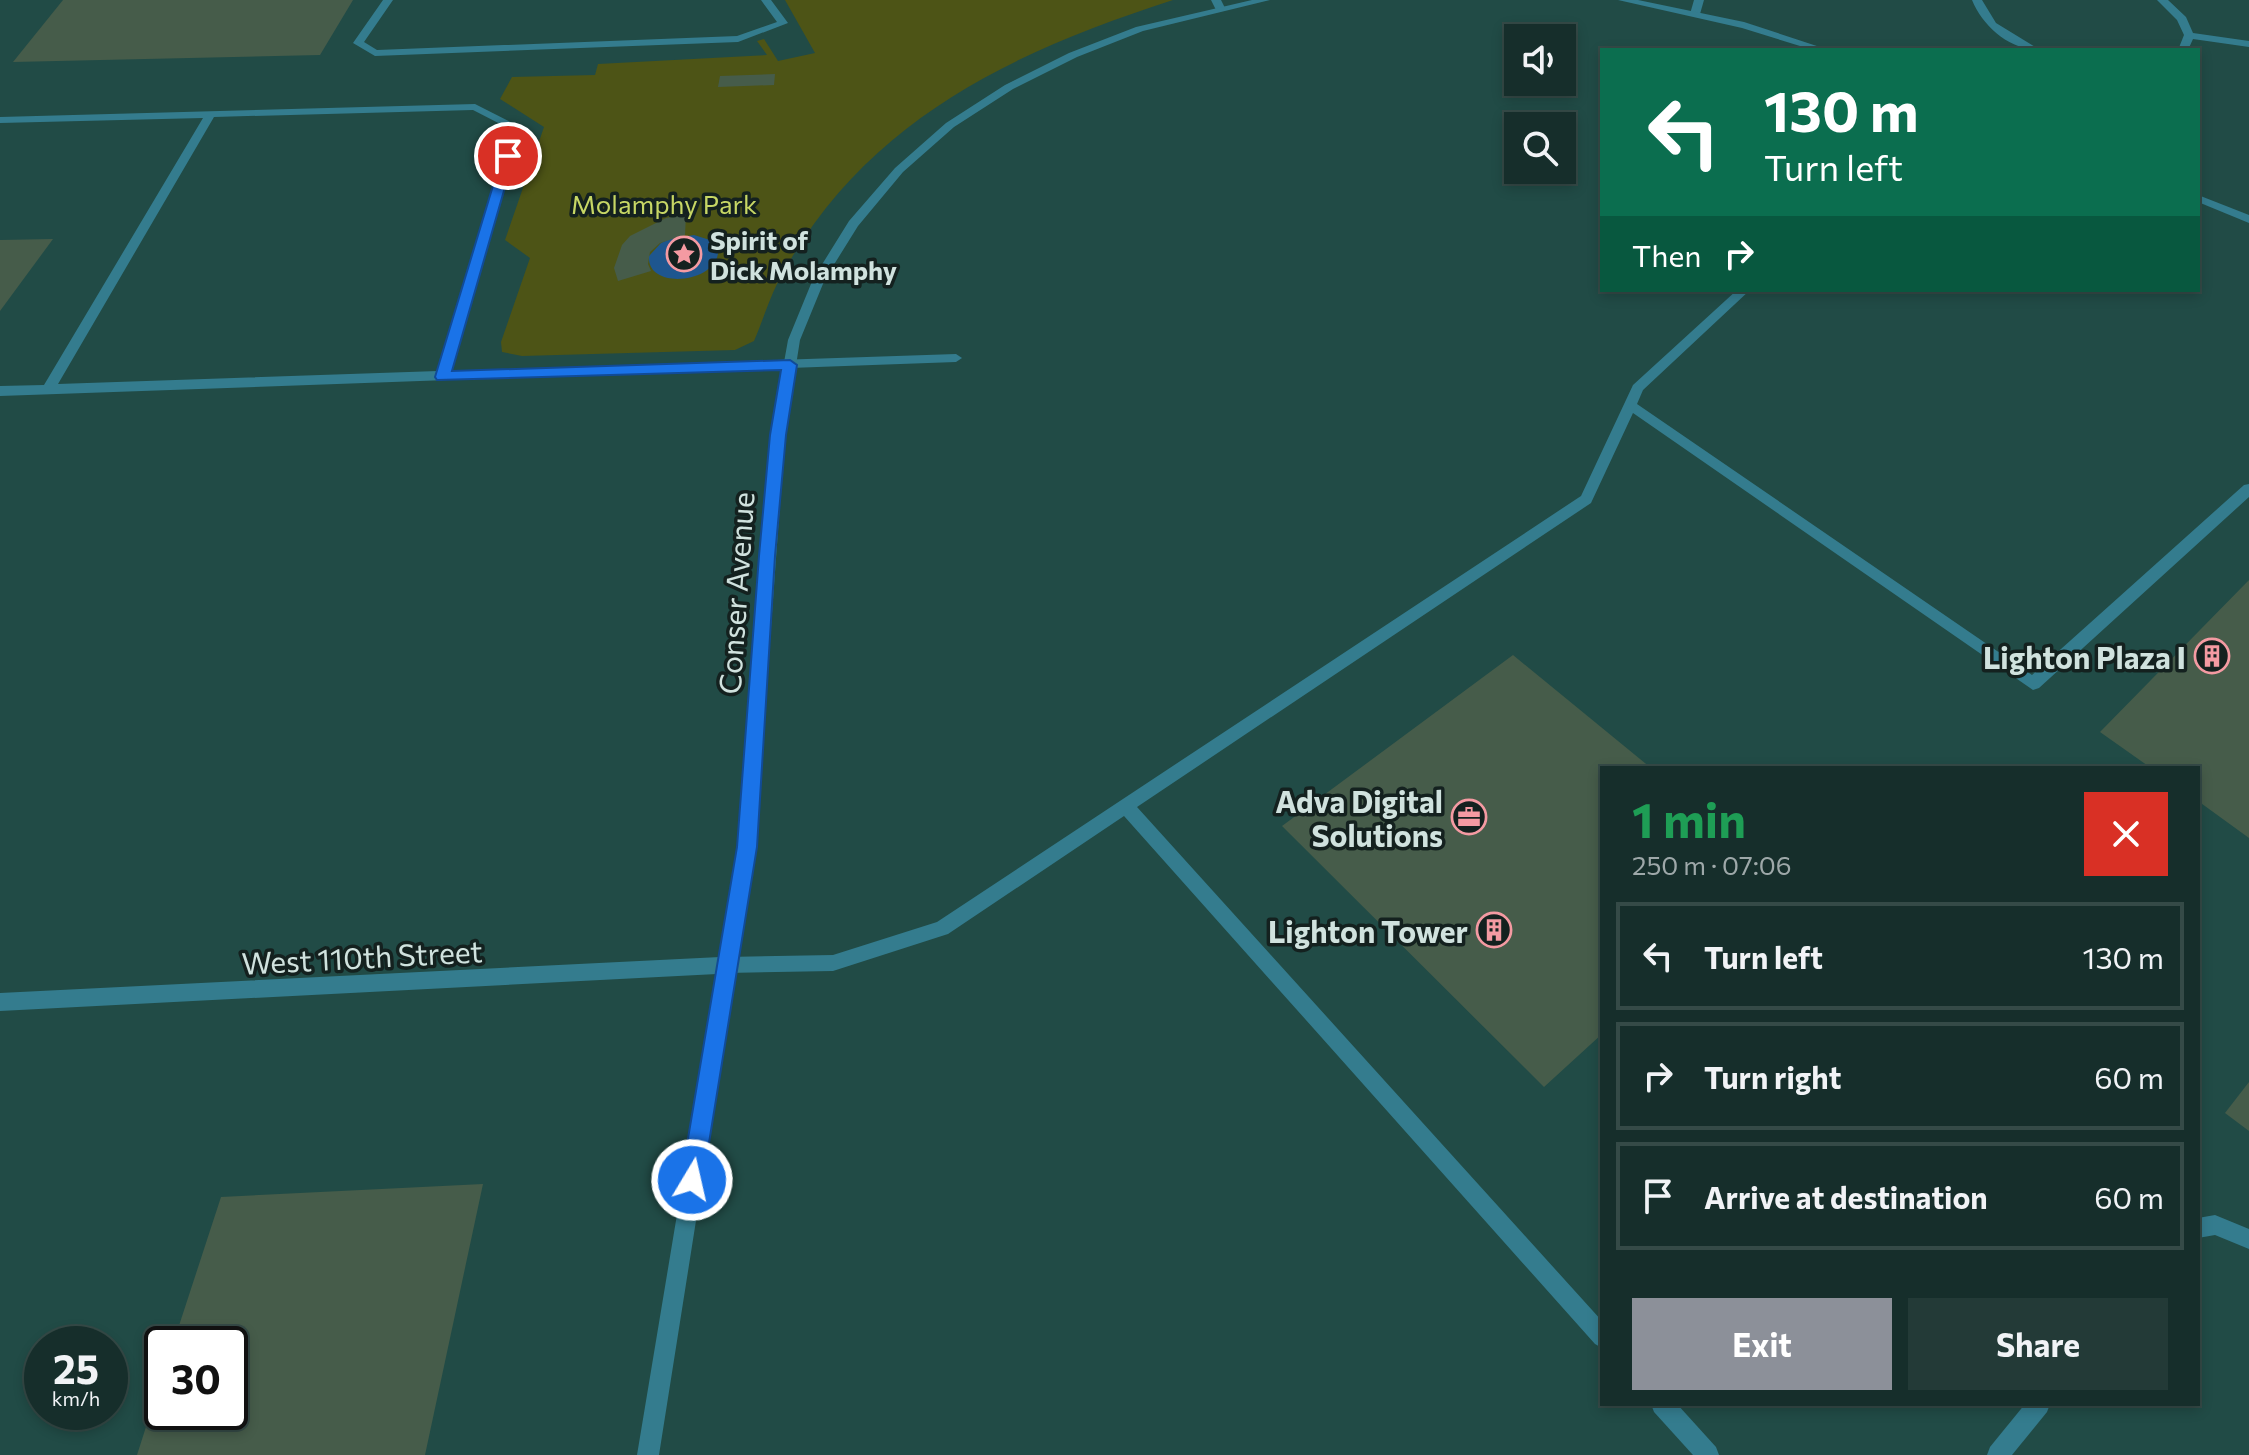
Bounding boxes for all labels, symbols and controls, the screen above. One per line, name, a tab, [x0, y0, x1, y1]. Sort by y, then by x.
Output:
map controls	[1504, 24, 1576, 184]
button: sound	[1504, 24, 1576, 96]
text: 130 m	[1764, 75, 1919, 144]
icon: left	[1632, 80, 1736, 184]
button: search	[1504, 112, 1576, 184]
pin	[474, 122, 542, 190]
icon: arrive	[486, 134, 530, 178]
text: Turn left	[1764, 144, 1903, 188]
park label: Molamphy Park	[571, 188, 757, 219]
place label: Spirit of Dick Molamphy	[710, 224, 897, 285]
icon: right	[1717, 232, 1761, 276]
place icon: Spirit of Dick Molamphy	[665, 235, 703, 273]
text: Then	[1632, 236, 1701, 273]
street label: Conser Avenue	[709, 491, 761, 695]
building icon: Lighton Plaza I	[2193, 637, 2231, 675]
place label: Lighton Plaza I	[1983, 638, 2186, 675]
place label: Adva Digital Solutions	[1275, 782, 1443, 853]
text: 1 min	[1632, 789, 1746, 848]
button: close	[2084, 792, 2168, 876]
office icon: Adva Digital Solutions	[1450, 798, 1488, 836]
text: 250 m · 07:06	[1632, 849, 1792, 880]
building icon: Lighton Tower	[1475, 911, 1513, 949]
place label: Lighton Tower	[1268, 912, 1468, 949]
street label: West 110th Street	[241, 931, 483, 981]
icon: left	[1636, 934, 1680, 978]
text: Turn left	[1704, 938, 1823, 975]
text: 130 m	[2083, 938, 2164, 975]
icon: right	[1636, 1054, 1680, 1098]
text: Turn right	[1704, 1058, 1841, 1095]
text: 60 m	[2094, 1058, 2164, 1095]
position arrow	[650, 1138, 734, 1222]
icon: arrive	[1636, 1174, 1680, 1218]
text: Arrive at destination	[1704, 1178, 1988, 1215]
text: 60 m	[2094, 1178, 2164, 1215]
button: Exit	[1632, 1298, 1892, 1390]
button: Share	[1908, 1298, 2168, 1390]
speed limit sign: 30	[144, 1326, 248, 1430]
text: 25	[53, 1343, 99, 1392]
text: km/h	[52, 1386, 100, 1410]

